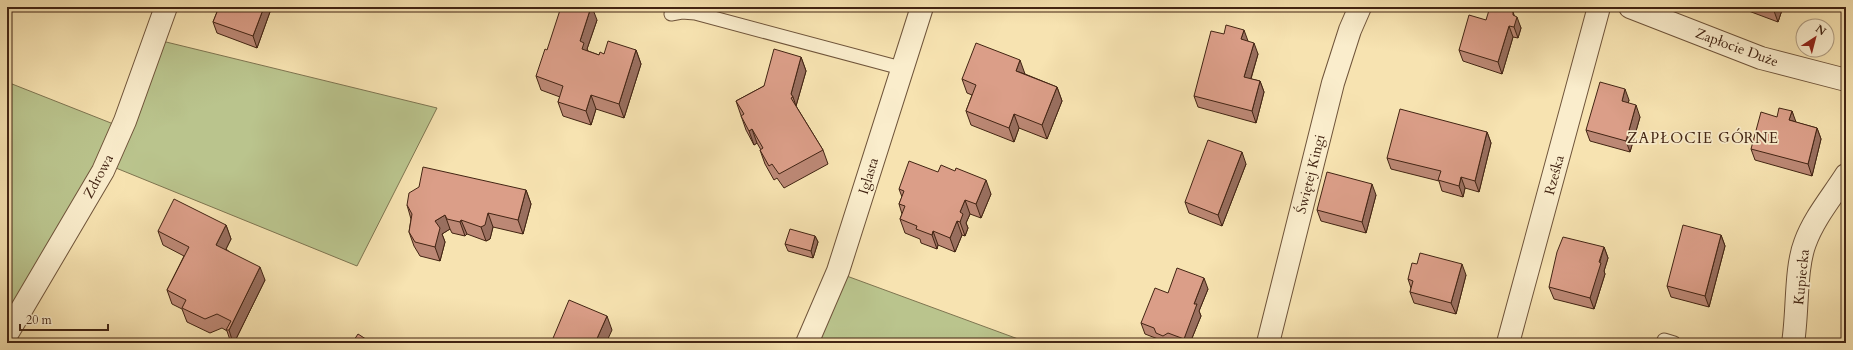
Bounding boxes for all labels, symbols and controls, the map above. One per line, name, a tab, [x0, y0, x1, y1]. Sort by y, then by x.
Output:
north arrow	[1795, 18, 1835, 58]
text: N	[1812, 21, 1829, 39]
street label: Zapłocie Duże	[1693, 24, 1781, 71]
district label: ZAPŁOCIE GÓRNE	[1627, 128, 1779, 148]
street label: Świętej Kingi	[1291, 132, 1330, 216]
street label: Zdrowa	[79, 151, 118, 202]
street label: Rześka	[1540, 153, 1569, 197]
street label: Iglasta	[854, 155, 883, 197]
street label: Kupiecka	[1789, 248, 1814, 306]
scale bar	[20, 306, 108, 332]
text: 20 m	[26, 312, 53, 328]

